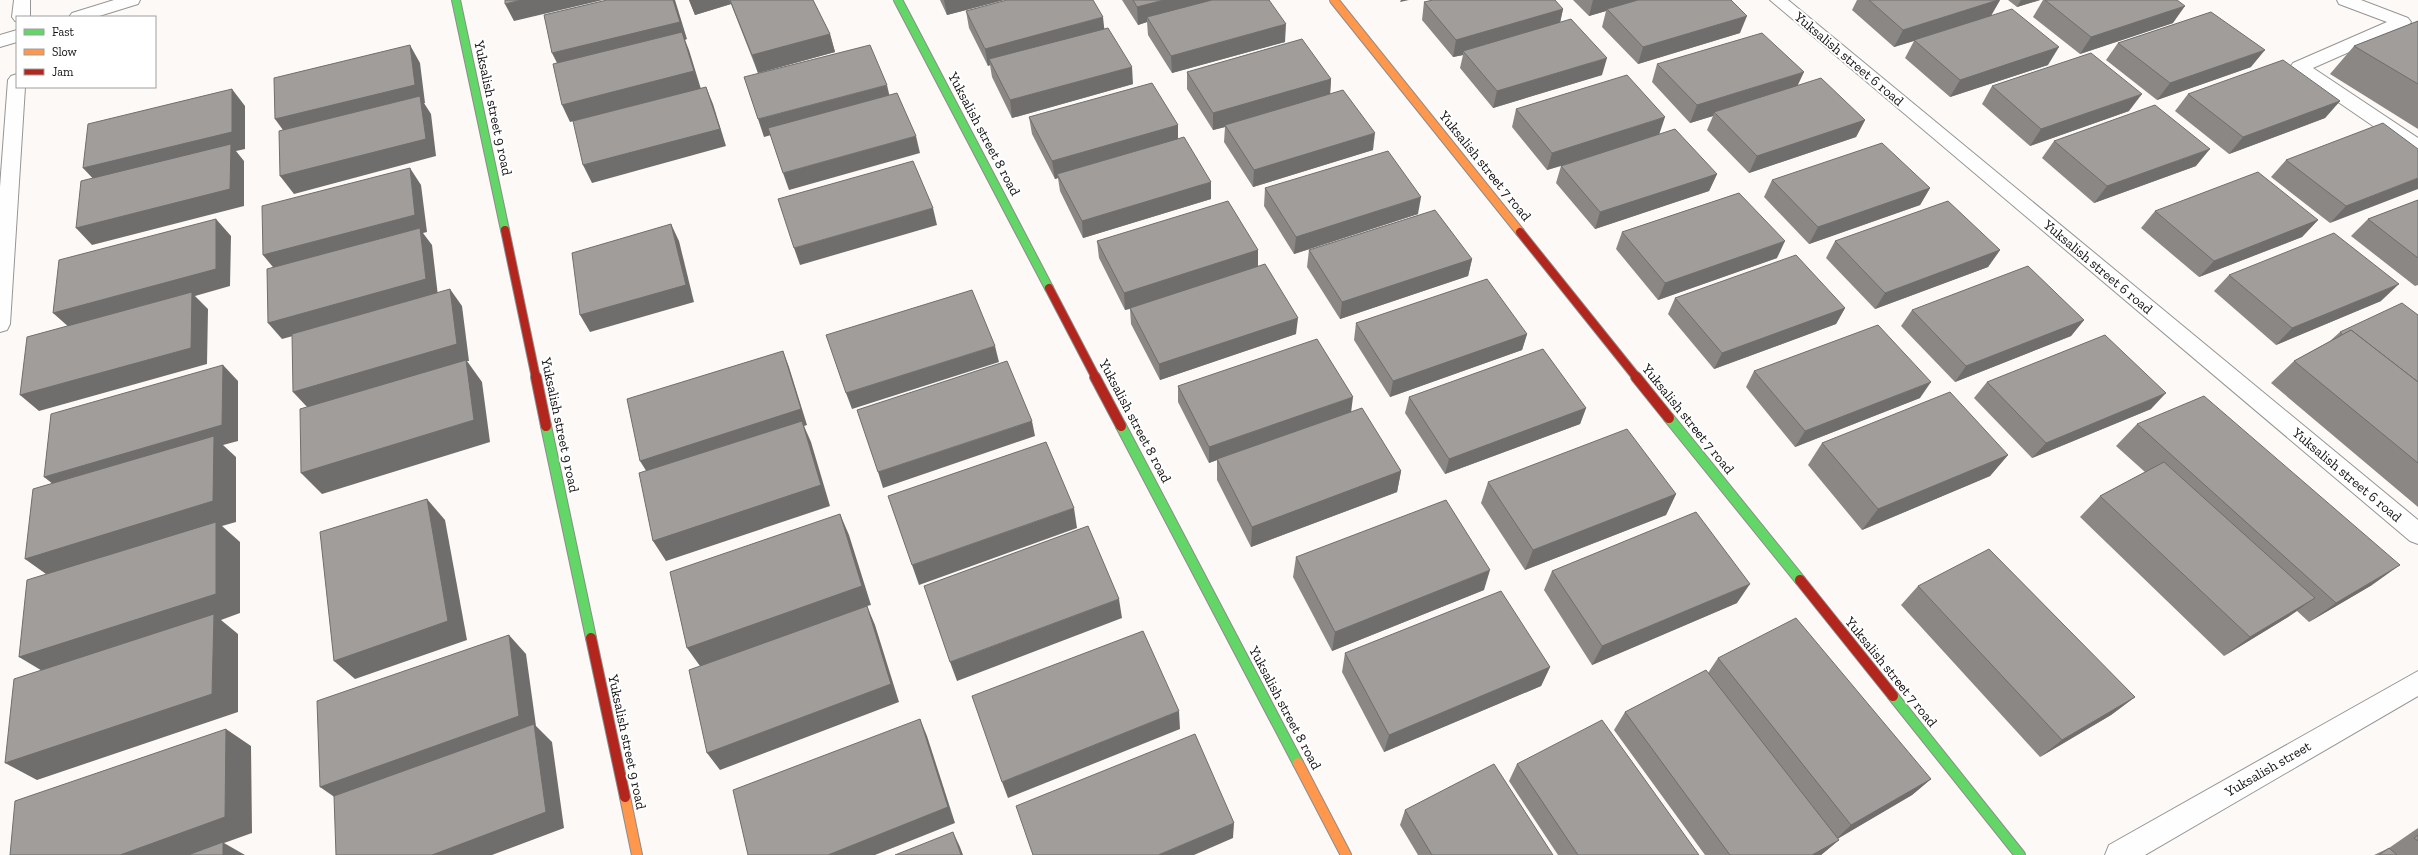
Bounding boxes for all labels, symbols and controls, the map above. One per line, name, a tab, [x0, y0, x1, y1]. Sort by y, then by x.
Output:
street label: Yuksalish street 6 road	[1790, 8, 1907, 110]
legend	[16, 16, 156, 88]
text: Fast	[52, 25, 75, 39]
street label: Yuksalish street 9 road	[470, 38, 516, 177]
text: Slow	[52, 45, 78, 59]
text: Jam	[52, 65, 74, 79]
street label: Yuksalish street 8 road	[944, 68, 1024, 199]
street label: Yuksalish street 7 road	[1435, 107, 1535, 225]
street label: Yuksalish street 6 road	[2039, 216, 2156, 318]
street label: Yuksalish street 9 road	[537, 355, 583, 494]
street label: Yuksalish street 8 road	[1095, 355, 1175, 486]
street label: Yuksalish street 7 road	[1638, 360, 1738, 478]
street label: Yuksalish street 6 road	[2288, 424, 2405, 526]
street label: Yuksalish street 7 road	[1841, 613, 1941, 731]
street label: Yuksalish street 8 road	[1245, 642, 1325, 773]
street label: Yuksalish street 9 road	[604, 672, 650, 811]
street label: Yuksalish street	[2221, 737, 2315, 801]

